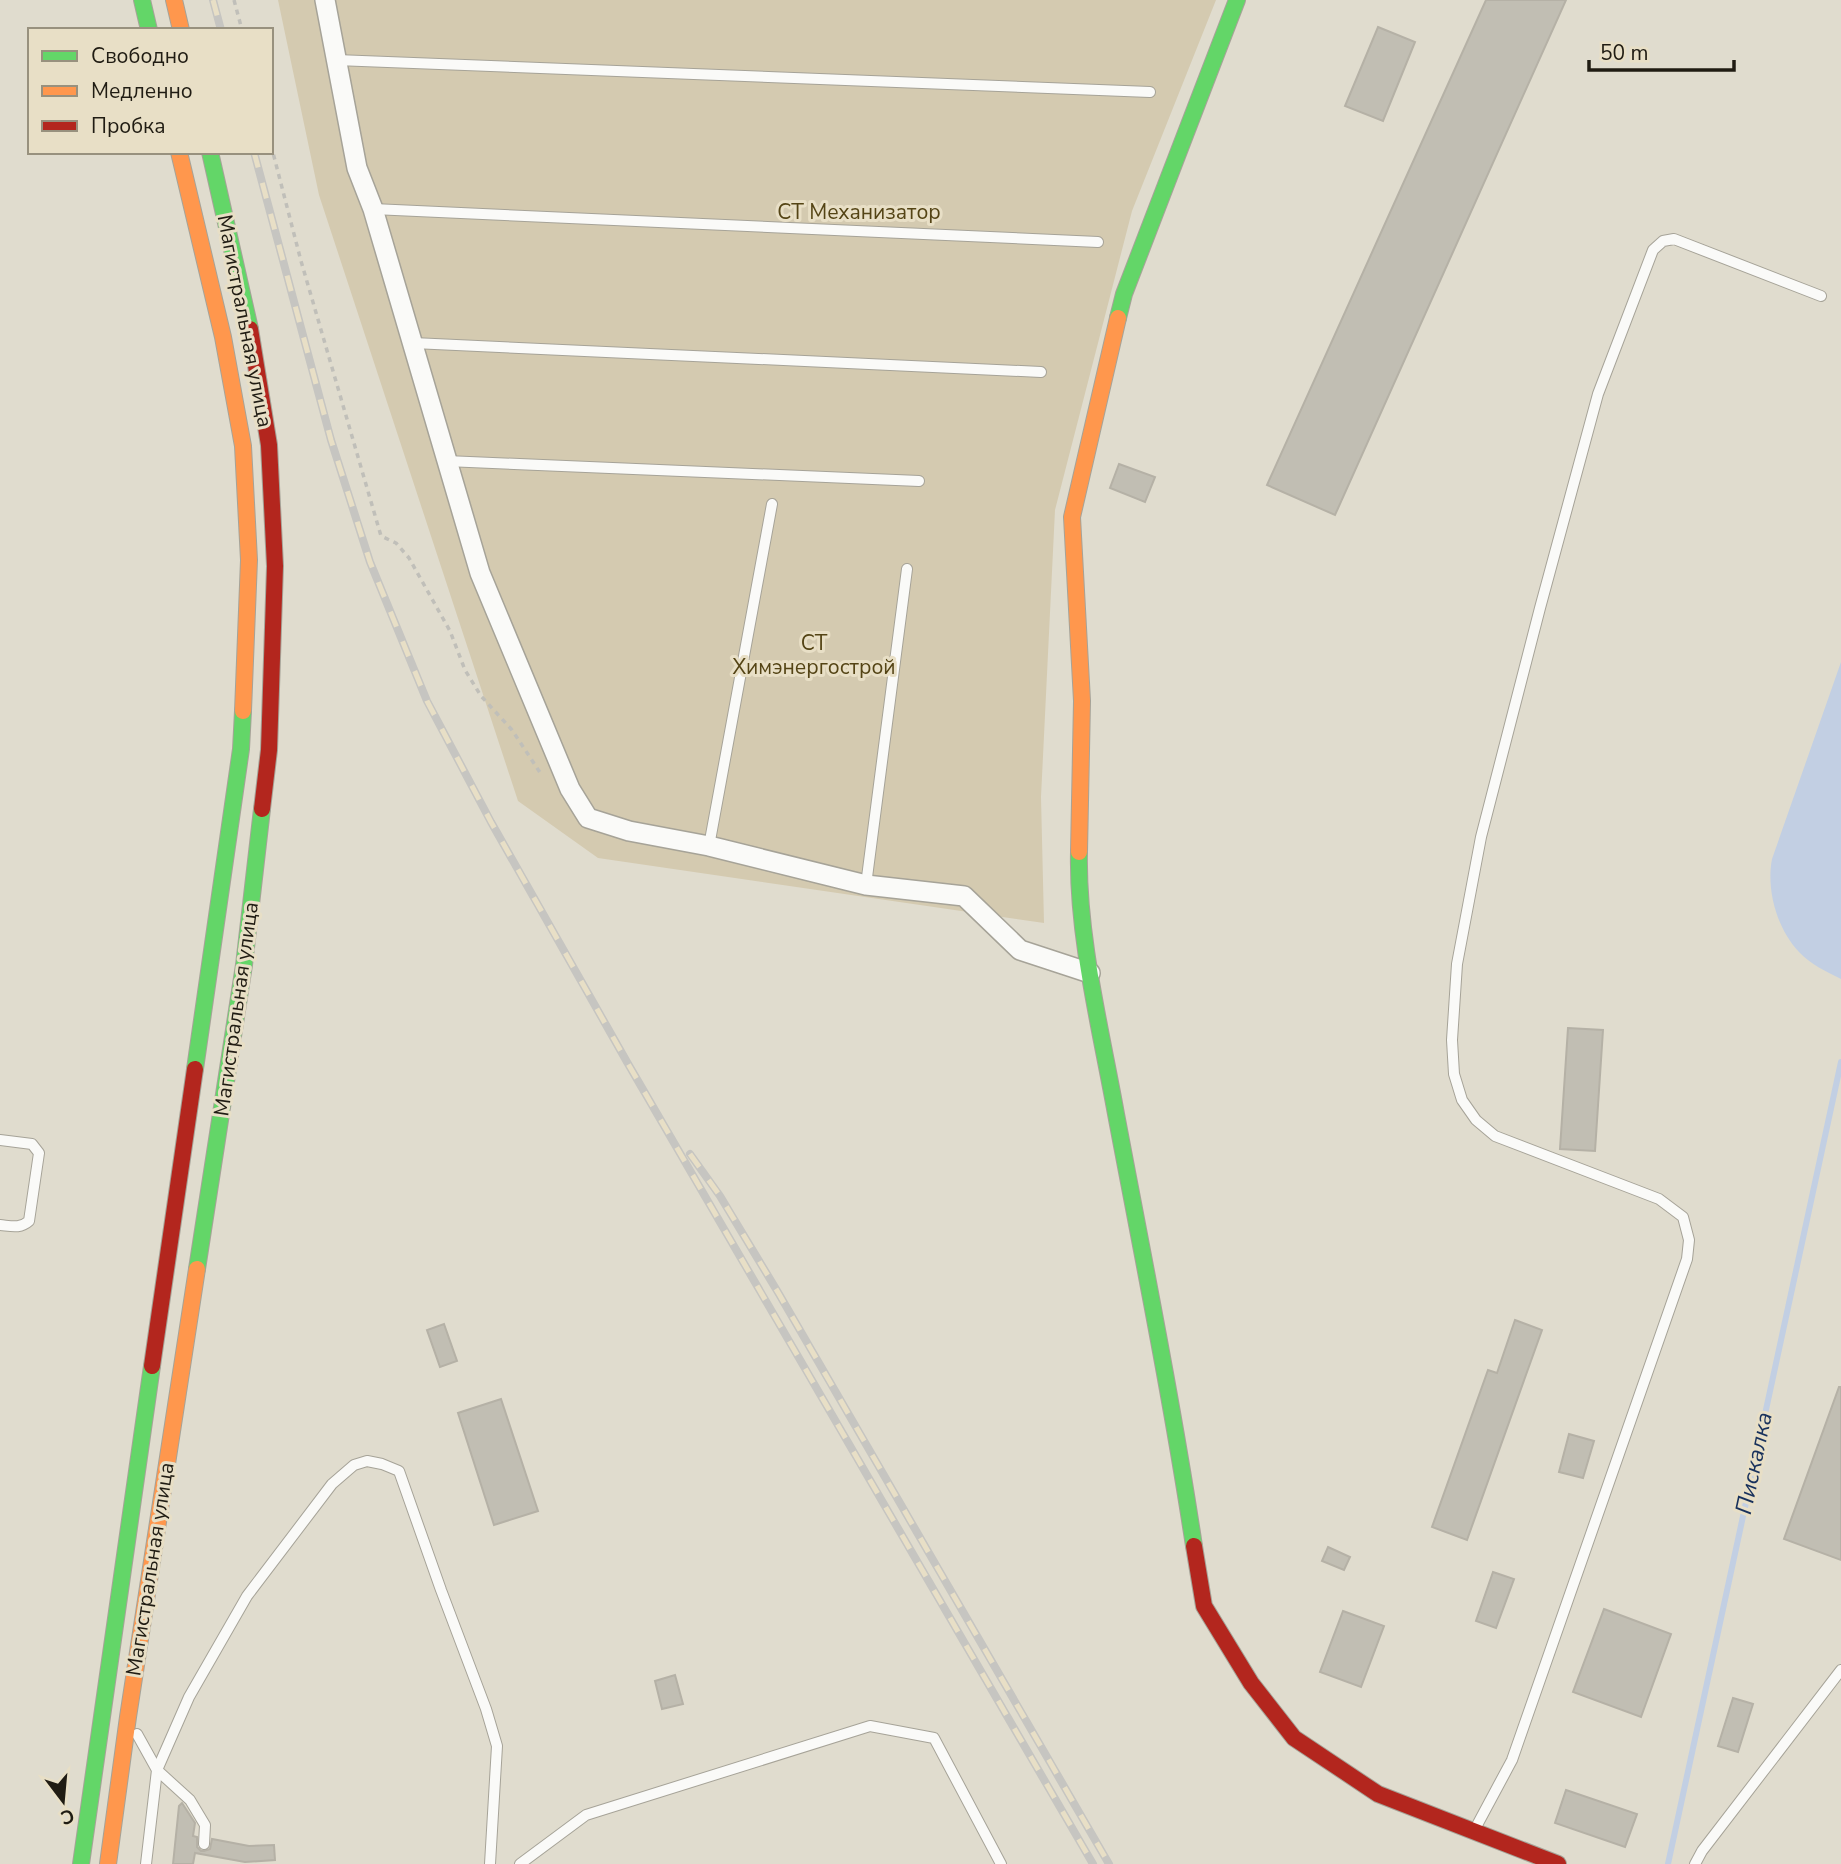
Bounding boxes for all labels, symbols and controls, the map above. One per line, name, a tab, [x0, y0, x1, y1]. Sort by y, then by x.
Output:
legend	[28, 28, 273, 154]
scale bar	[1589, 28, 1734, 72]
text: 50 m	[1600, 39, 1649, 67]
text: Свободно	[91, 42, 189, 70]
text: Медленно	[91, 77, 193, 105]
text: Пробка	[91, 112, 165, 140]
park label: СТ Механизатор	[777, 198, 941, 226]
street label: Магистральная улица	[211, 212, 279, 430]
park label: СТ Химэнергострой	[732, 629, 896, 681]
street label: Магистральная улица	[207, 900, 265, 1118]
water label: Пискалка	[1728, 1409, 1780, 1517]
street label: Магистральная улица	[119, 1460, 181, 1678]
north arrow	[28, 1766, 98, 1836]
text: С	[58, 1802, 77, 1831]

